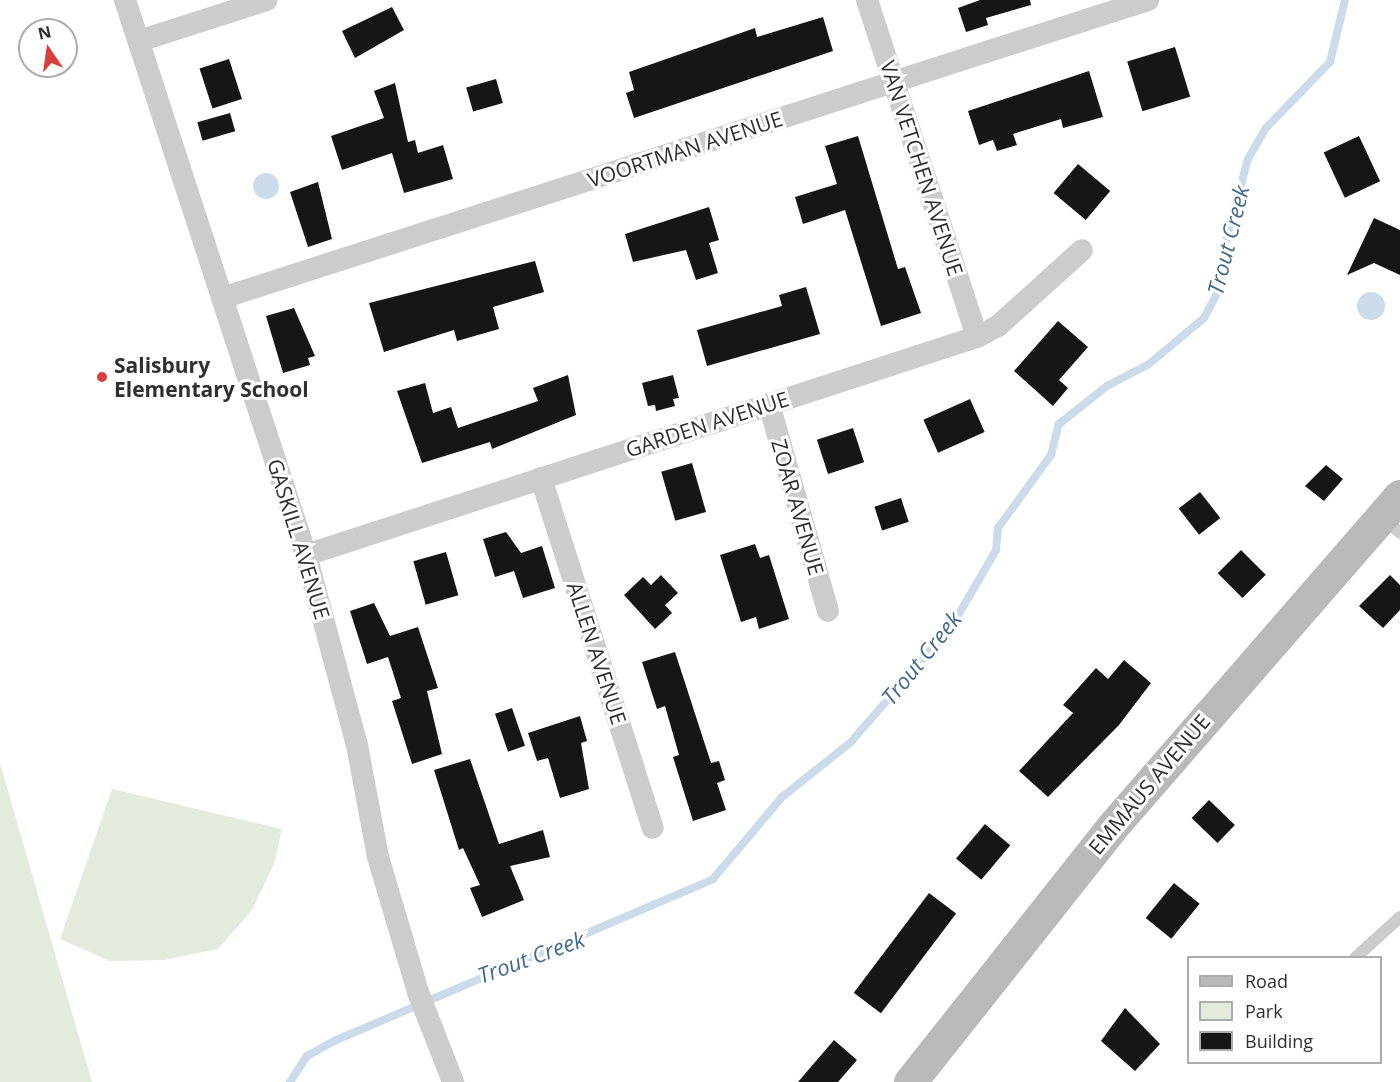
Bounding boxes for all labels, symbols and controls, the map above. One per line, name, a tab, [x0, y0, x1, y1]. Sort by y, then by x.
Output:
north arrow	[18, 18, 78, 78]
text: N	[36, 20, 53, 45]
street label: VAN VETCHEN AVENUE	[875, 57, 969, 279]
street label: VOORTMAN AVENUE	[584, 106, 786, 192]
water label: Trout Creek	[1202, 182, 1254, 298]
place label: Salisbury Elementary School	[114, 352, 309, 402]
marker: Salisbury Elementary School	[95, 370, 109, 384]
street label: GARDEN AVENUE	[622, 386, 792, 462]
street label: ZOAR AVENUE	[767, 436, 829, 578]
street label: GASKILL AVENUE	[263, 456, 335, 622]
street label: ALLEN AVENUE	[562, 579, 632, 727]
water label: Trout Creek	[876, 606, 966, 710]
street label: EMMAUS AVENUE	[1083, 709, 1215, 859]
water label: Trout Creek	[474, 925, 588, 989]
legend	[1187, 956, 1382, 1064]
text: Road	[1245, 969, 1288, 993]
text: Park	[1245, 999, 1283, 1023]
text: Building	[1245, 1029, 1313, 1053]

